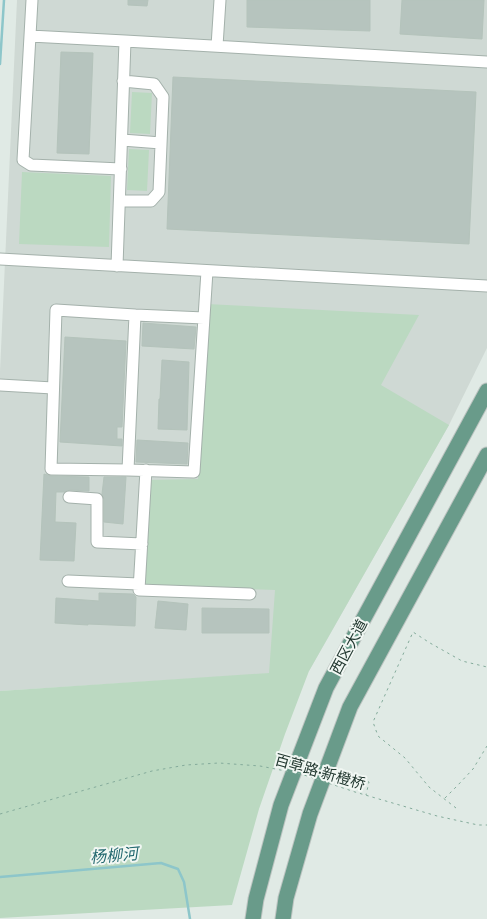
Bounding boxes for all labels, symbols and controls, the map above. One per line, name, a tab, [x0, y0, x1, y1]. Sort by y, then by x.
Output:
street label: 西区大道	[327, 616, 371, 678]
street label: 百草路·新橙桥	[273, 750, 367, 794]
water label: 杨柳河	[89, 844, 142, 867]

